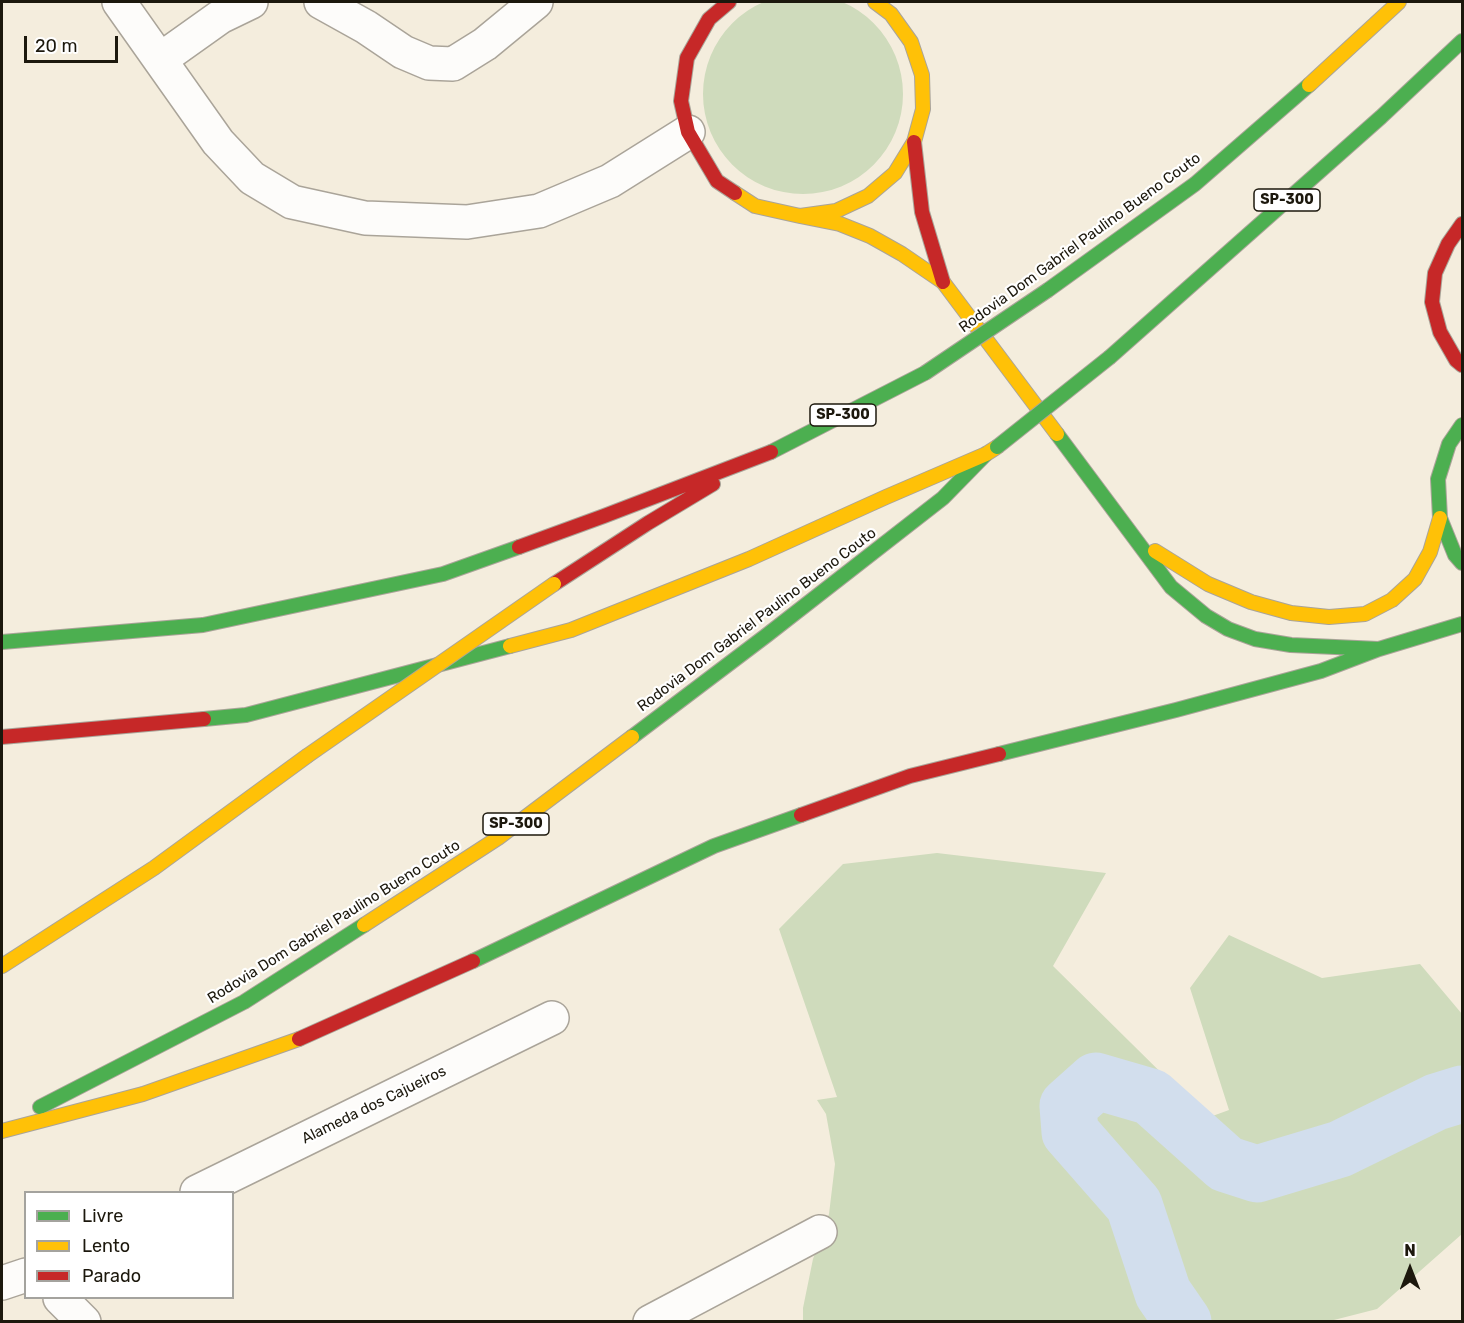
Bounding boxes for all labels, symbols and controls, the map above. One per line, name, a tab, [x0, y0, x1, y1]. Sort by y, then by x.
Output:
scale bar	[27, 24, 122, 62]
text: 20 m	[35, 35, 77, 57]
street label: Rodovia Dom Gabriel Paulino Bueno Couto	[956, 149, 1204, 337]
road number: SP-300	[1254, 189, 1320, 211]
road number: SP-300	[810, 404, 876, 426]
street label: Rodovia Dom Gabriel Paulino Bueno Couto	[634, 524, 880, 716]
road number: SP-300	[483, 813, 549, 835]
street label: Rodovia Dom Gabriel Paulino Bueno Couto	[204, 836, 464, 1008]
street label: Alameda dos Cajueiros	[299, 1062, 449, 1148]
legend	[24, 1191, 234, 1299]
text: Livre	[82, 1205, 123, 1227]
text: Lento	[82, 1235, 130, 1257]
north arrow	[1380, 1239, 1440, 1299]
text: N	[1404, 1241, 1416, 1260]
text: Parado	[82, 1265, 141, 1287]

